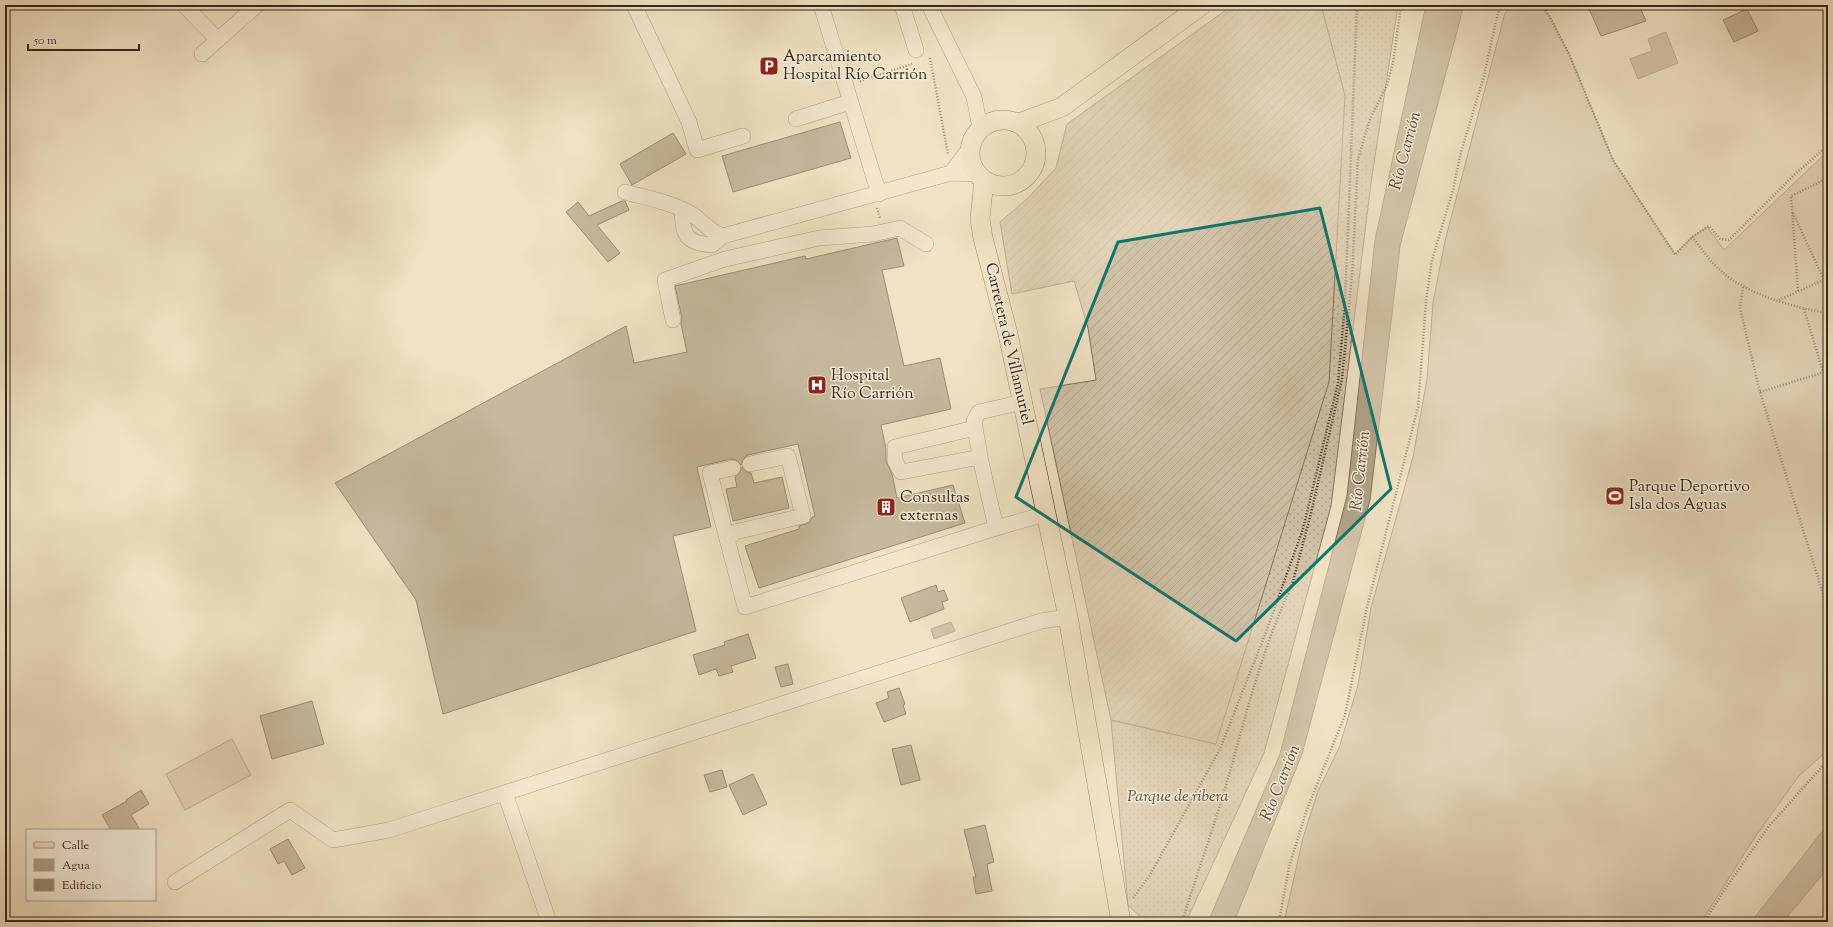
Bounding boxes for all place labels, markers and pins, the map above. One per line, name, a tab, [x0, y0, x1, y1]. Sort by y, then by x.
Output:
place label: Aparcamiento Hospital Río Carrión	[783, 46, 928, 87]
parking icon: Aparcamiento Hospital Río Carrión	[758, 55, 780, 77]
place label: Hospital Río Carrión	[831, 365, 914, 406]
hospital icon: Hospital Río Carrión	[806, 374, 828, 396]
place label: Parque Deportivo Isla dos Aguas	[1629, 476, 1750, 517]
sports icon: Parque Deportivo Isla dos Aguas	[1604, 485, 1626, 507]
place label: Consultas externas	[900, 487, 970, 528]
building icon: Consultas externas	[875, 496, 897, 518]

